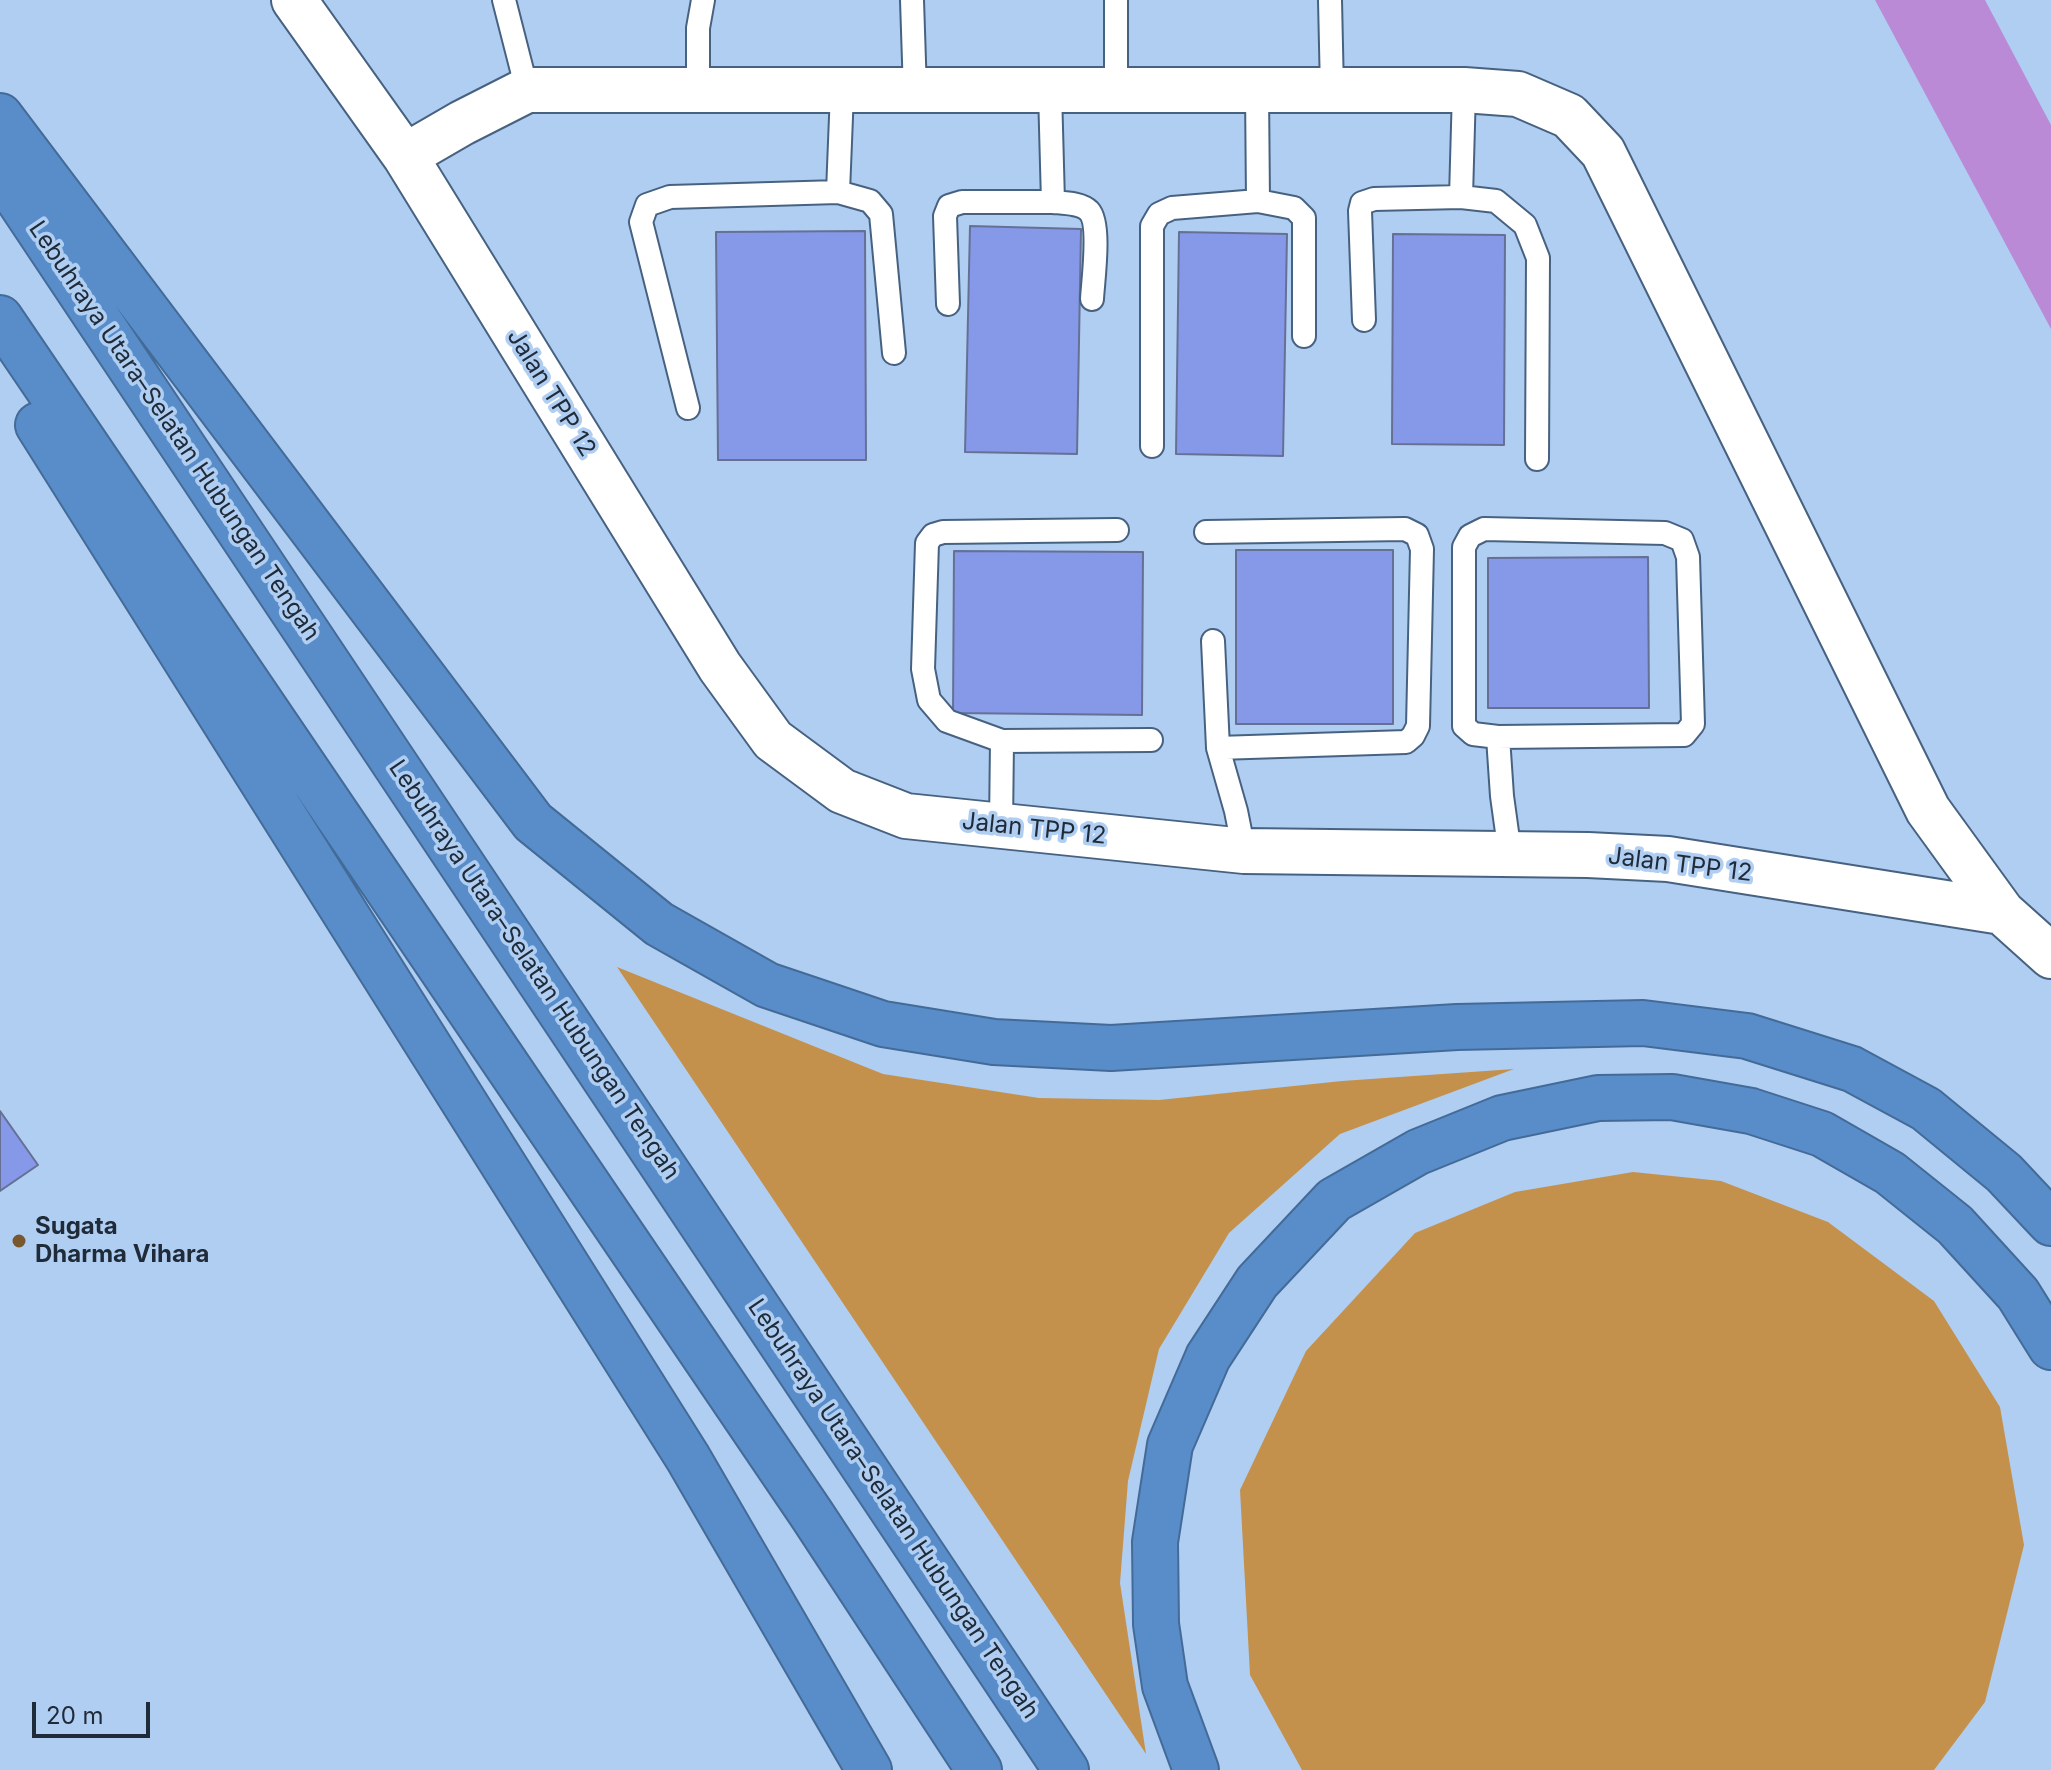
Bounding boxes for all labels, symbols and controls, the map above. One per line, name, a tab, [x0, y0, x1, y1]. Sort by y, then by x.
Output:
street label: Lebuhraya Utara–Selatan Hubungan Tengah	[22, 216, 326, 646]
street label: Jalan TPP 12	[500, 324, 602, 462]
street label: Lebuhraya Utara–Selatan Hubungan Tengah	[382, 755, 686, 1185]
street label: Jalan TPP 12	[961, 807, 1107, 851]
street label: Jalan TPP 12	[1606, 842, 1754, 888]
place label: Sugata Dharma Vihara	[35, 1213, 209, 1269]
marker: Sugata Dharma Vihara	[10, 1232, 28, 1250]
street label: Lebuhraya Utara–Selatan Hubungan Tengah	[741, 1294, 1045, 1724]
scale bar	[36, 1686, 154, 1736]
text: 20 m	[46, 1701, 104, 1730]

